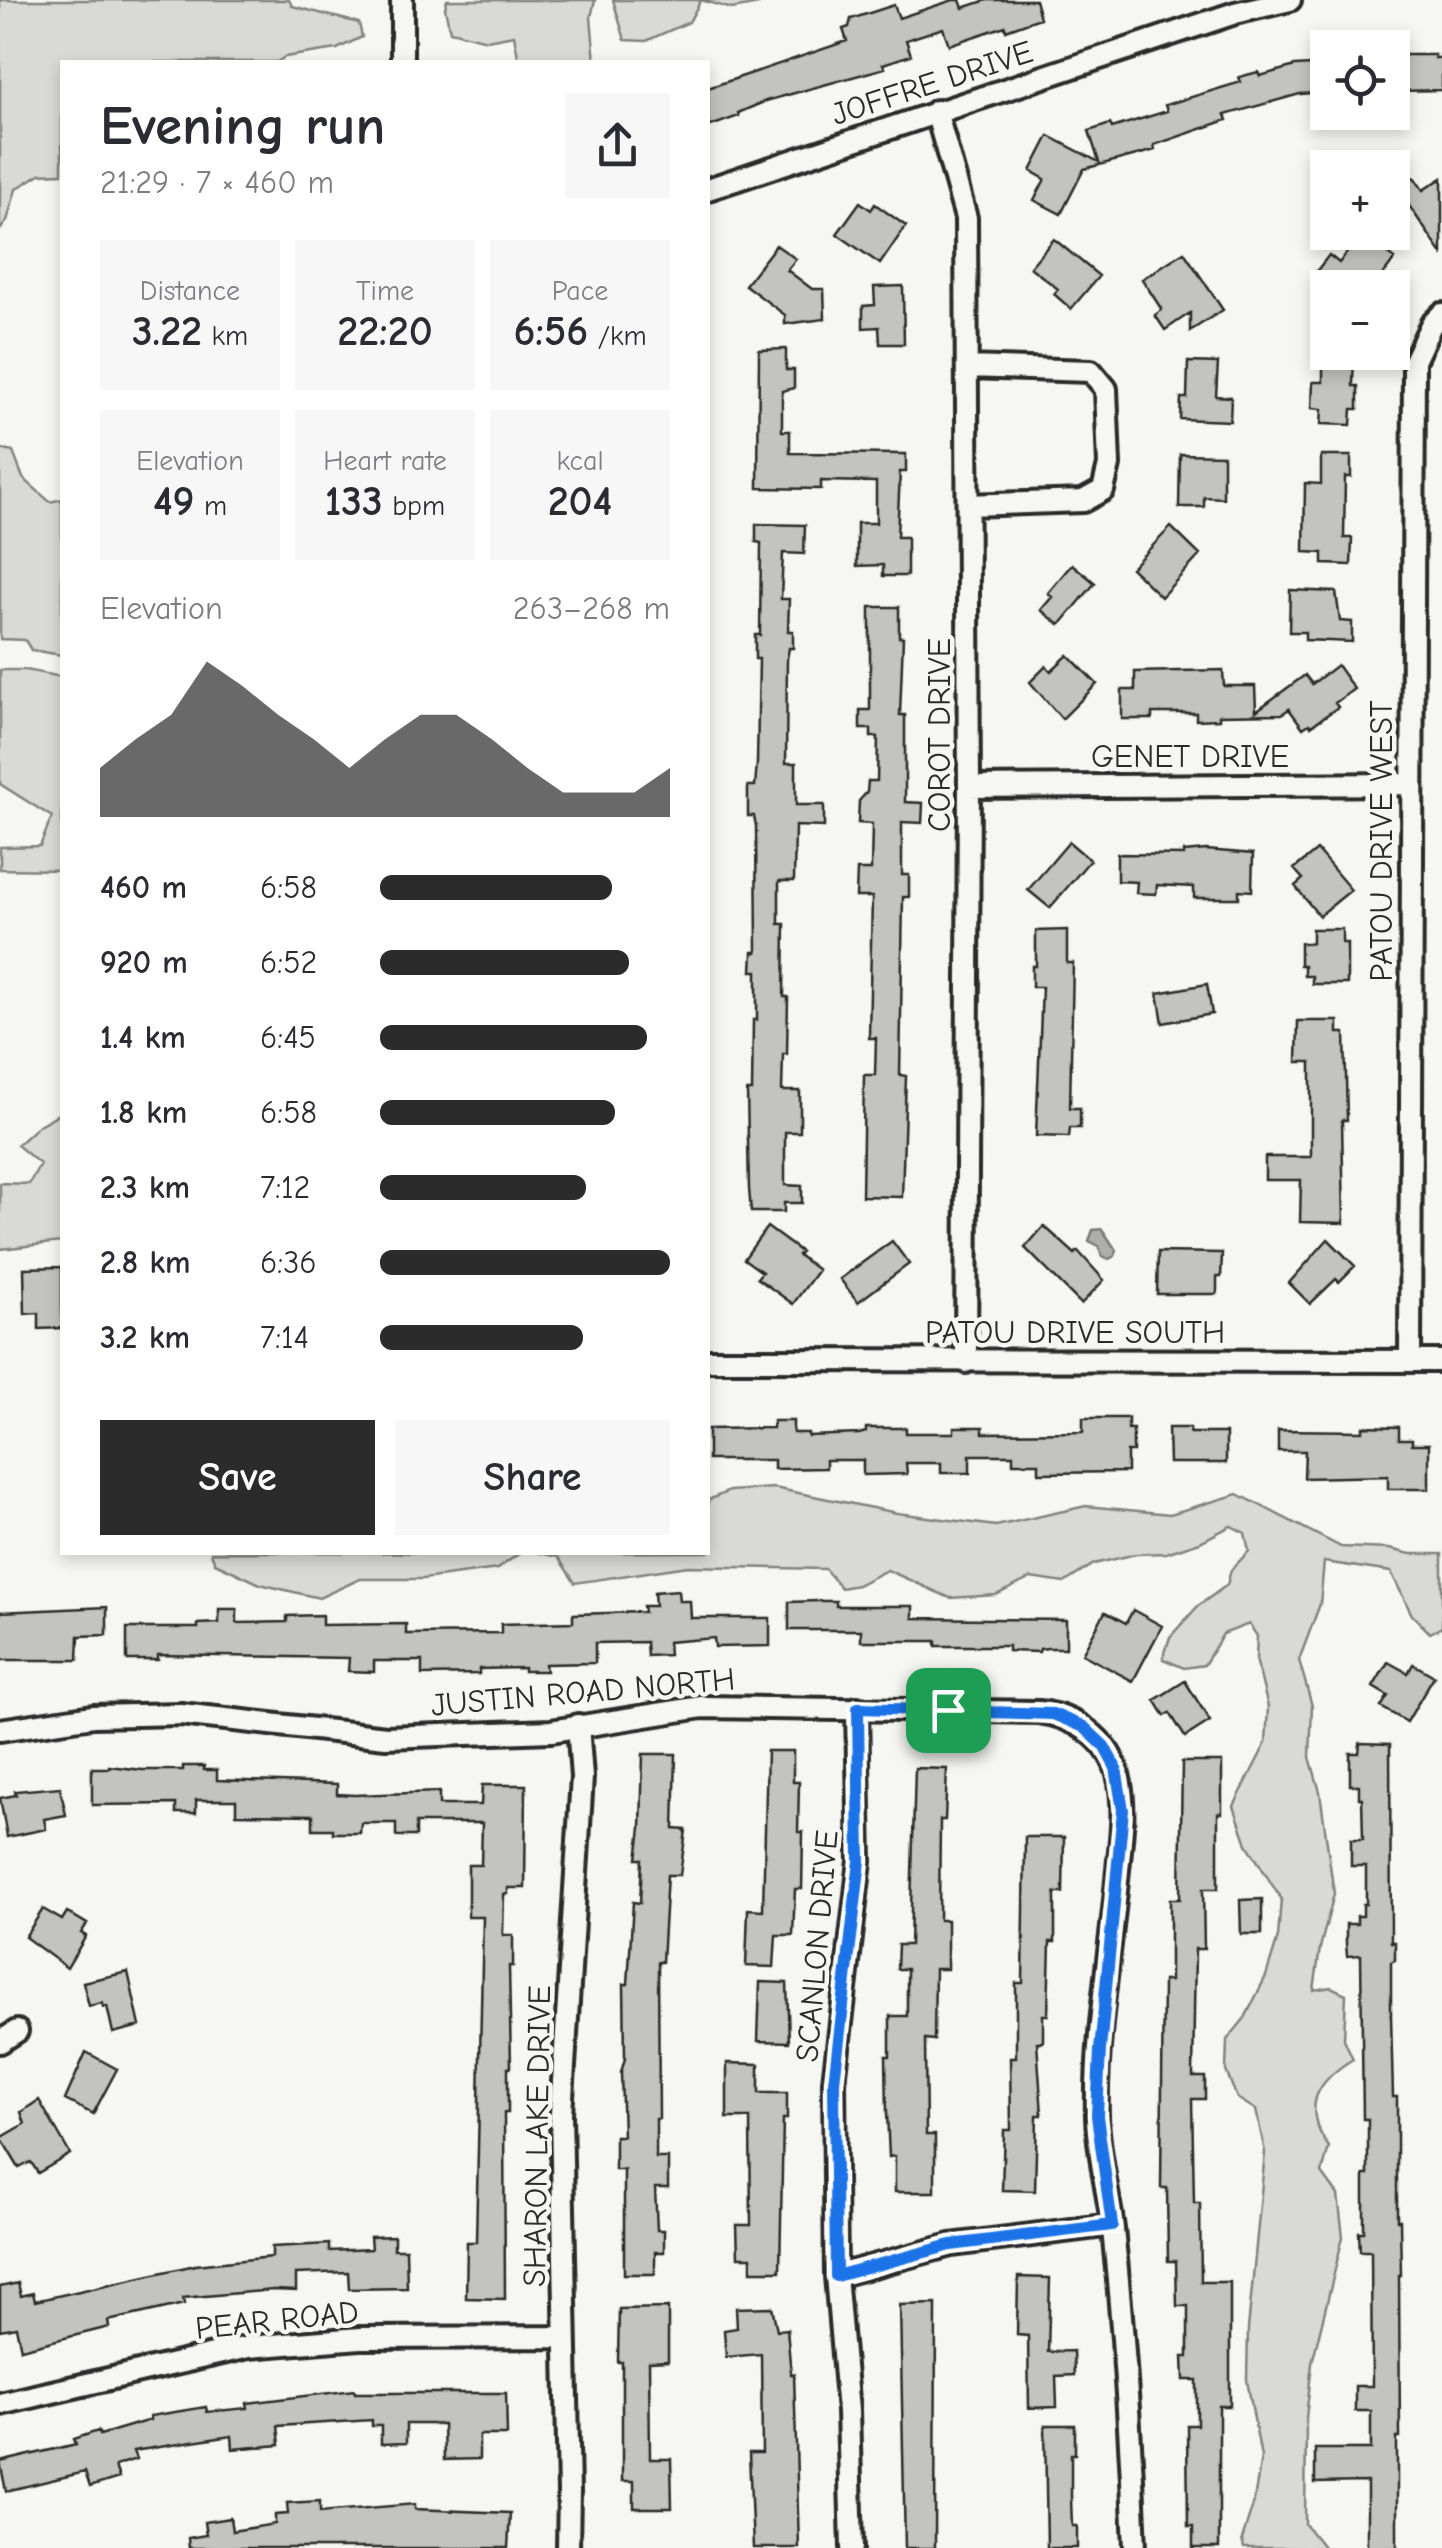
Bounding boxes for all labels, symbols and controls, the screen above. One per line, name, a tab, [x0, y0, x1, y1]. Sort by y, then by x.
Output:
map controls	[1310, 30, 1410, 370]
button: locate	[1310, 30, 1410, 130]
street label: JOFFRE DRIVE	[827, 33, 1037, 133]
button: share	[565, 93, 670, 198]
text: Evening run	[100, 94, 385, 158]
button: +	[1310, 150, 1410, 250]
text: 21:29 · 7 × 460 m	[100, 164, 334, 201]
button: −	[1310, 270, 1410, 370]
text: Distance	[140, 275, 240, 307]
text: Time	[356, 275, 414, 307]
text: Pace	[552, 275, 608, 307]
text: 3.22	[132, 307, 202, 356]
text: 22:20	[337, 307, 433, 356]
text: 6:56	[513, 307, 588, 356]
text: km	[202, 320, 248, 352]
text: /km	[588, 320, 647, 352]
text: Elevation	[136, 445, 244, 477]
text: Heart rate	[323, 445, 447, 477]
text: kcal	[556, 445, 604, 477]
text: 49	[153, 477, 195, 526]
text: 133	[325, 477, 383, 526]
text: 204	[548, 477, 612, 526]
text: m	[195, 490, 227, 522]
text: bpm	[383, 490, 445, 522]
text: Elevation	[100, 590, 223, 627]
text: 263–268 m	[513, 590, 670, 627]
street label: COROT DRIVE	[921, 638, 958, 832]
street label: PATOU DRIVE WEST	[1363, 700, 1400, 982]
street label: GENET DRIVE	[1091, 738, 1289, 775]
text: 460 m	[100, 869, 187, 906]
text: 6:58	[260, 869, 317, 906]
text: 920 m	[100, 944, 188, 981]
text: 6:52	[260, 944, 317, 981]
text: 1.4 km	[100, 1019, 186, 1056]
text: 6:45	[260, 1019, 316, 1056]
text: 1.8 km	[100, 1094, 187, 1131]
text: 6:58	[260, 1094, 317, 1131]
text: 2.3 km	[100, 1169, 190, 1206]
text: 7:12	[260, 1169, 310, 1206]
text: 2.8 km	[100, 1244, 191, 1281]
text: 6:36	[260, 1244, 317, 1281]
street label: PATOU DRIVE SOUTH	[925, 1314, 1225, 1351]
text: 3.2 km	[100, 1319, 190, 1356]
text: 7:14	[260, 1319, 309, 1356]
button: Save	[100, 1420, 375, 1535]
button: Share	[395, 1420, 670, 1535]
street label: JUSTIN ROAD NORTH	[430, 1660, 736, 1724]
pin	[906, 1668, 991, 1753]
icon: arrive	[921, 1683, 976, 1738]
street label: SCANLON DRIVE	[788, 1829, 846, 2063]
street label: SHARON LAKE DRIVE	[516, 1985, 558, 2287]
street label: PEAR ROAD	[194, 2293, 360, 2347]

